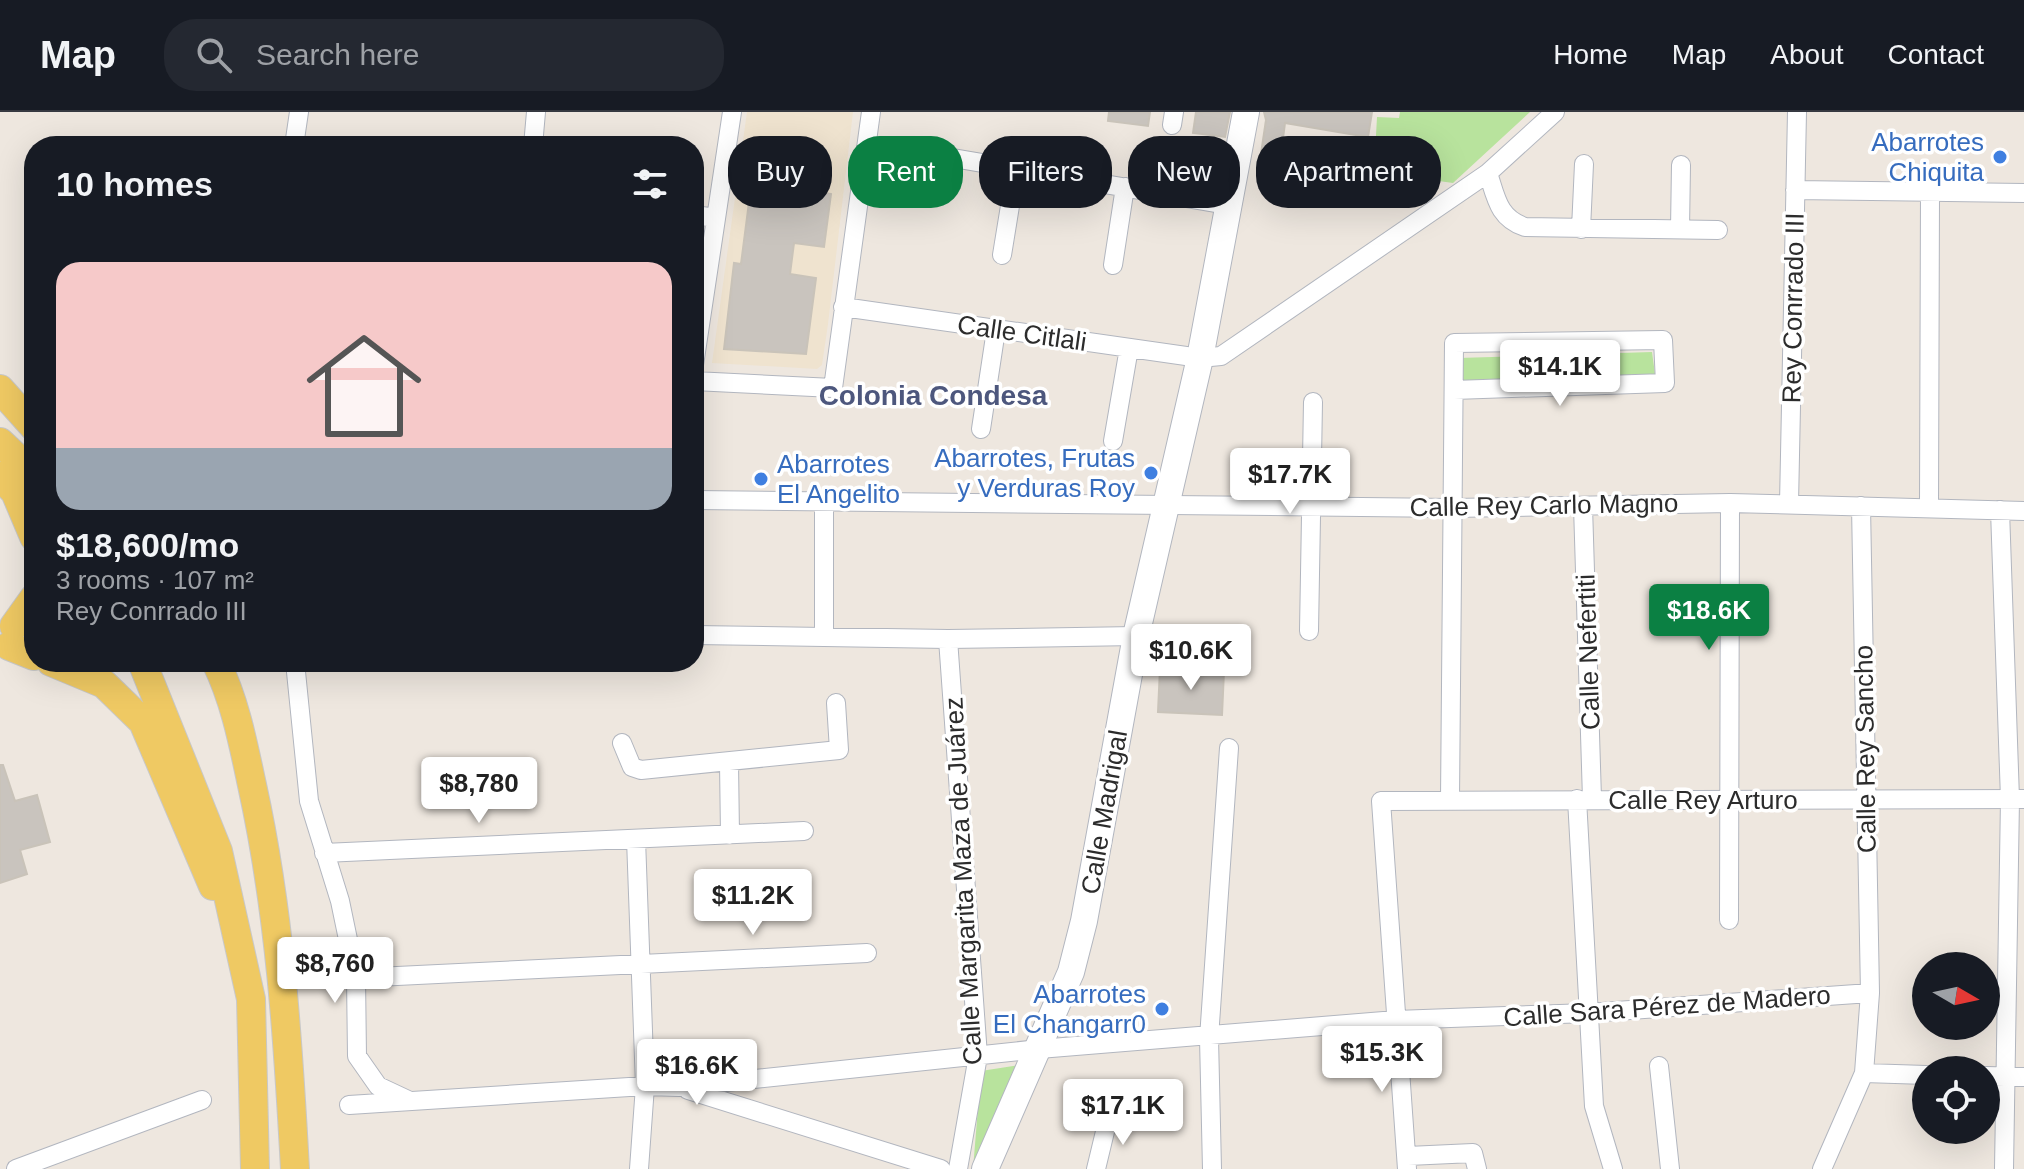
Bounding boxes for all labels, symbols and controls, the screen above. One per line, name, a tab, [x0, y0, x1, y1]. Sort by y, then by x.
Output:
search box	[164, 19, 724, 91]
icon: search	[192, 33, 236, 77]
text: Map	[40, 34, 116, 76]
text: Search here	[256, 38, 419, 71]
text: Home	[1553, 39, 1628, 70]
text: Map	[1672, 39, 1726, 70]
text: About	[1770, 39, 1844, 70]
text: Contact	[1888, 39, 1984, 70]
place label: Abarrotes Chiquita	[1871, 127, 1985, 187]
chip: Buy	[728, 136, 832, 208]
chip: Rent	[848, 136, 963, 208]
chip: Filters	[979, 136, 1112, 208]
chip: New	[1128, 136, 1240, 208]
chip: Apartment	[1256, 136, 1441, 208]
marker: Abarrotes Chiquita	[1991, 148, 2009, 166]
icon: filters	[628, 162, 672, 206]
text: 10 homes	[56, 165, 213, 203]
street label: Rey Conrrado III	[1776, 212, 1810, 404]
street label: Calle Citlali	[956, 309, 1088, 357]
icon: home	[292, 314, 436, 458]
pin: $14.1K	[1495, 340, 1625, 408]
text: $14.1K	[1518, 351, 1602, 381]
district label: Colonia Condesa	[819, 380, 1048, 411]
place label: Abarrotes, Frutas y Verduras Roy	[934, 443, 1135, 503]
pin: $17.7K	[1225, 448, 1355, 516]
place label: Abarrotes El Angelito	[777, 449, 900, 509]
text: $17.7K	[1248, 459, 1332, 489]
marker: Abarrotes, Frutas y Verduras Roy	[1142, 464, 1160, 482]
marker: Abarrotes El Angelito	[752, 470, 770, 488]
street label: Calle Rey Carlo Magno	[1409, 488, 1679, 522]
text: $18,600/mo	[56, 526, 239, 564]
text: 3 rooms · 107 m²	[56, 565, 254, 595]
street label: Calle Nefertiti	[1570, 573, 1606, 731]
pin: $18.6K	[1644, 584, 1774, 652]
text: $18.6K	[1667, 595, 1751, 625]
text: Rey Conrrado III	[56, 596, 247, 626]
pin: $10.6K	[1126, 624, 1256, 692]
text: $10.6K	[1149, 635, 1233, 665]
street label: Calle Rey Sancho	[1848, 645, 1882, 853]
street label: Calle Margarita Maza de Juárez	[938, 696, 988, 1066]
street label: Calle Madrigal	[1075, 728, 1133, 896]
pin: $8,780	[414, 757, 544, 825]
text: $8,780	[439, 768, 519, 798]
street label: Calle Rey Arturo	[1608, 785, 1798, 815]
pin: $11.2K	[688, 869, 818, 937]
text: $11.2K	[712, 880, 794, 910]
pin: $8,760	[270, 937, 400, 1005]
text: $8,760	[295, 948, 375, 978]
north arrow	[1912, 952, 2000, 1040]
map controls	[1912, 952, 2000, 1144]
place label: Abarrotes El Changarr0	[993, 979, 1146, 1039]
street label: Calle Sara Pérez de Madero	[1502, 980, 1832, 1032]
marker: Abarrotes El Changarr0	[1153, 1000, 1171, 1018]
pin: $15.3K	[1317, 1026, 1447, 1094]
text: $15.3K	[1340, 1037, 1424, 1067]
pin: $16.6K	[632, 1039, 762, 1107]
text: $16.6K	[655, 1050, 739, 1080]
button: locate	[1912, 1056, 2000, 1144]
pin: $17.1K	[1058, 1079, 1188, 1147]
text: $17.1K	[1081, 1090, 1165, 1120]

